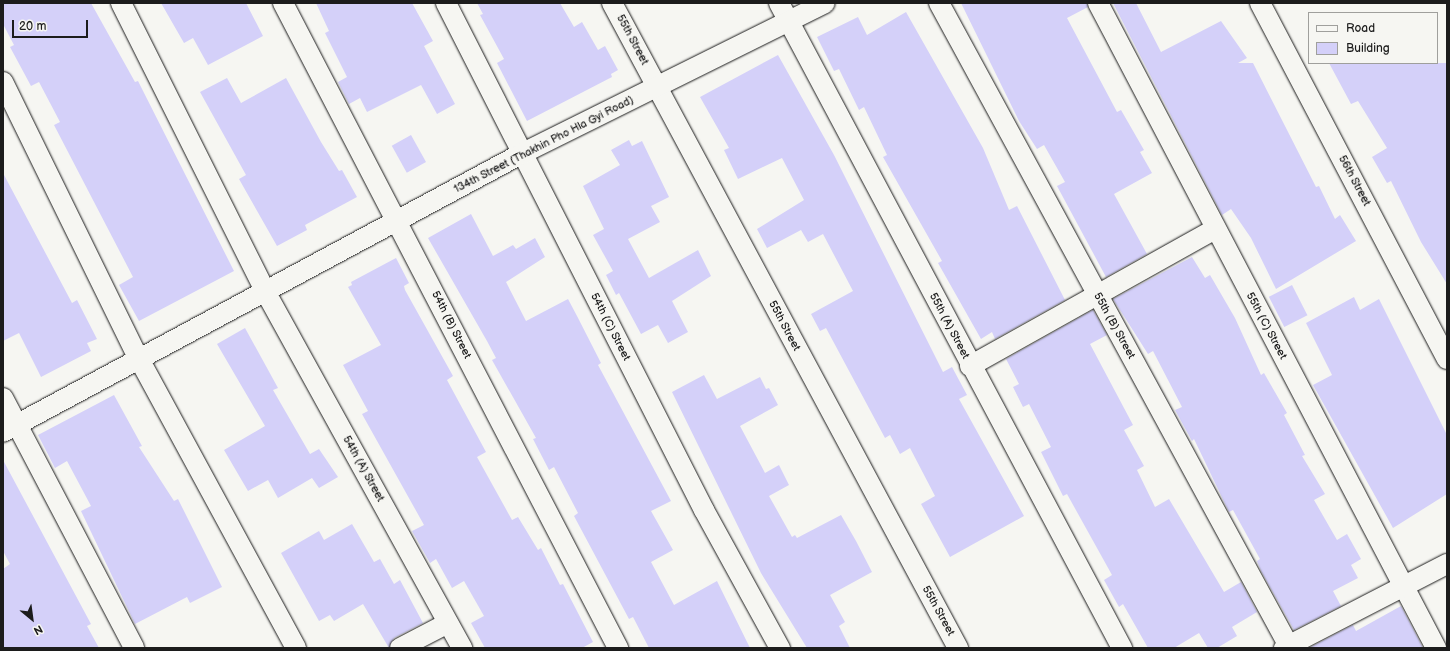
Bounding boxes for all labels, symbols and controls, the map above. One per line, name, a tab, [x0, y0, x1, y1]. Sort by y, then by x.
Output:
scale bar	[14, 12, 90, 38]
legend	[1308, 12, 1438, 64]
street label: 55th Street	[613, 13, 651, 67]
text: 20 m	[19, 19, 46, 34]
text: Road	[1346, 21, 1375, 36]
text: Building	[1346, 41, 1390, 56]
street label: 134th Street (Thakhin Pho Hla Gyi Road)	[452, 94, 636, 196]
street label: 56th Street	[1335, 153, 1373, 209]
street label: 54th (B) Street	[428, 289, 474, 361]
street label: 55th (C) Street	[1243, 290, 1289, 362]
street label: 54th (C) Street	[587, 291, 633, 363]
street label: 55th (A) Street	[926, 291, 972, 361]
street label: 55th (B) Street	[1090, 291, 1138, 361]
street label: 55th Street	[765, 299, 803, 353]
street label: 54th (A) Street	[339, 434, 387, 504]
street label: 55th Street	[919, 584, 957, 638]
north arrow	[12, 599, 52, 639]
text: N	[31, 622, 45, 638]

